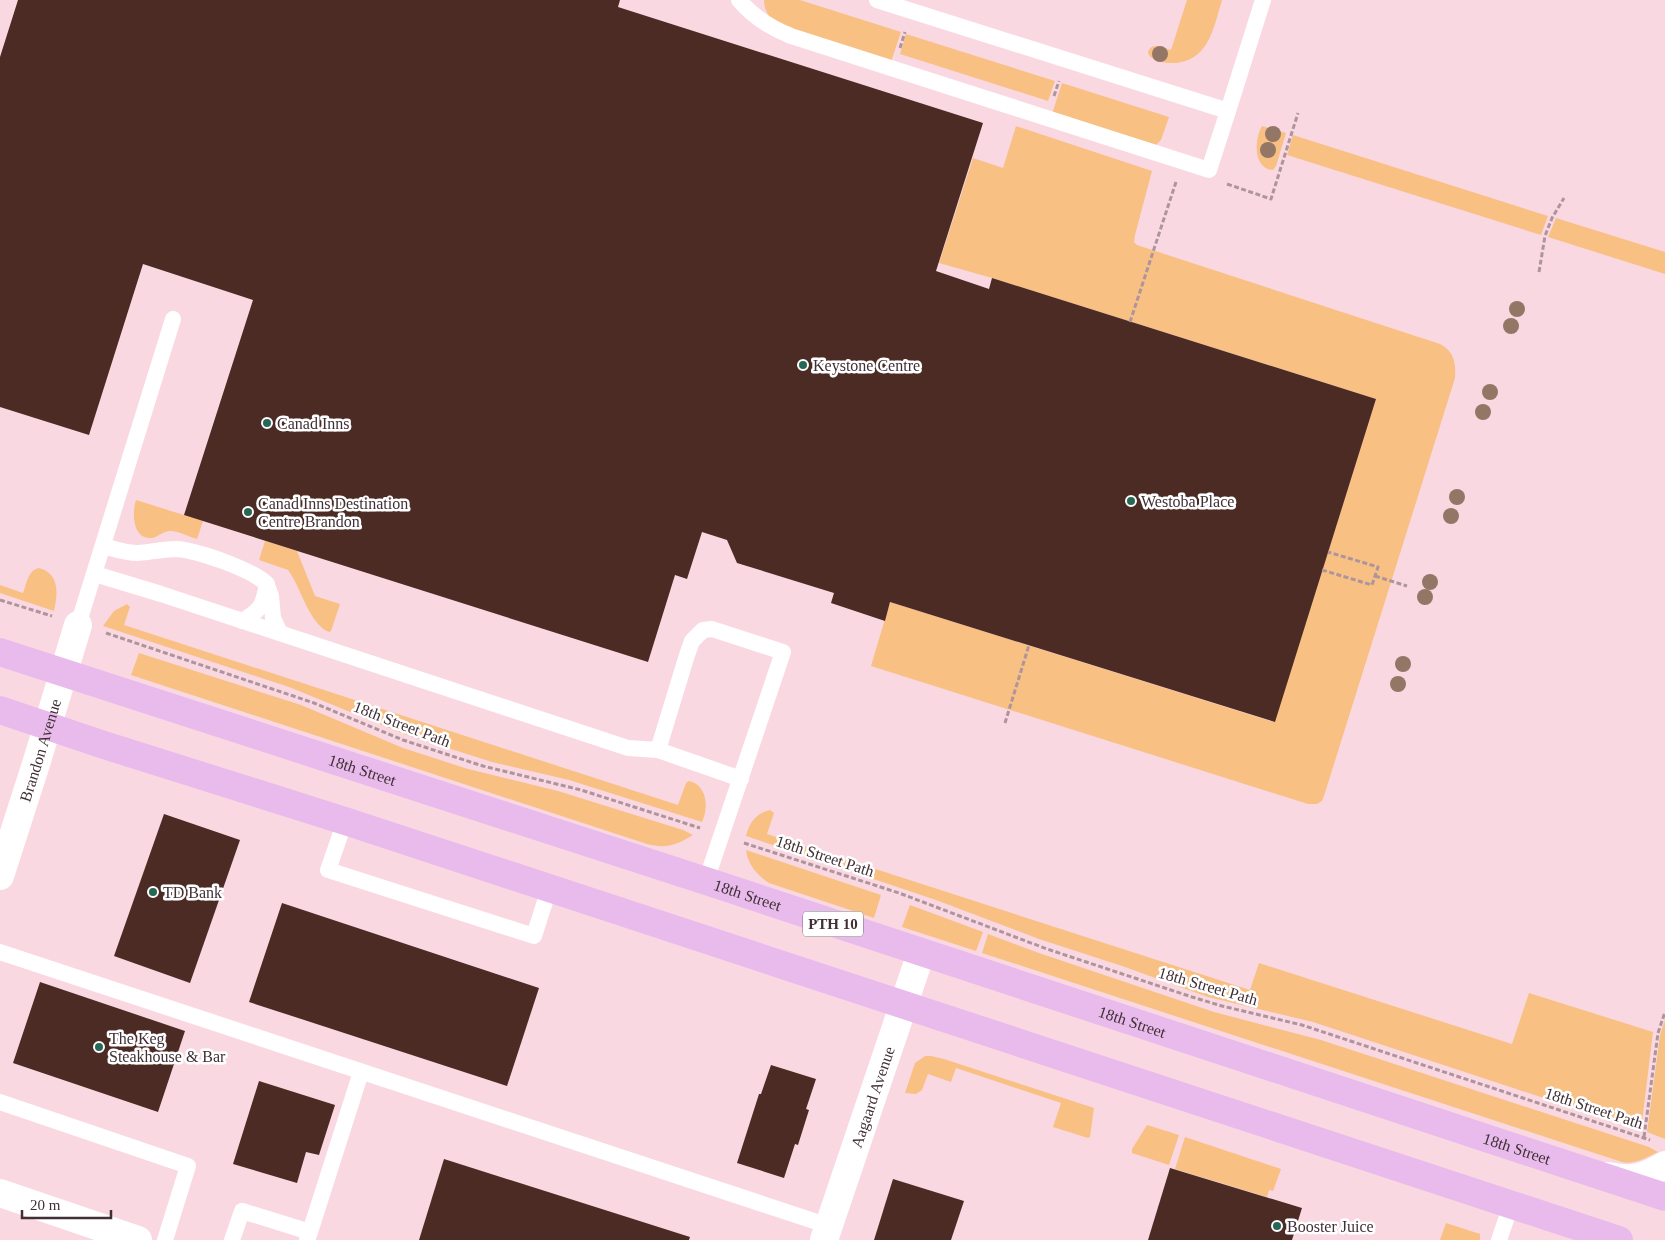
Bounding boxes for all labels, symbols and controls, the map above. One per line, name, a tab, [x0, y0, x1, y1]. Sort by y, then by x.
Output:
place label: Keystone Centre	[813, 357, 920, 375]
marker: Keystone Centre	[797, 359, 809, 371]
place label: Canad Inns	[277, 415, 349, 432]
marker: Canad Inns	[261, 417, 273, 429]
place label: Westoba Place	[1141, 493, 1234, 510]
place label: Canad Inns Destination Centre Brandon	[258, 495, 408, 530]
marker: Westoba Place	[1125, 495, 1137, 507]
marker: Canad Inns Destination Centre Brandon	[242, 506, 254, 518]
street label: Brandon Avenue	[16, 697, 64, 804]
street label: 18th Street Path	[351, 698, 453, 750]
street label: 18th Street	[327, 751, 399, 789]
street label: 18th Street Path	[774, 832, 876, 880]
street label: 18th Street	[712, 876, 784, 914]
place label: TD Bank	[163, 884, 222, 901]
marker: TD Bank	[147, 886, 159, 898]
road number: PTH 10	[803, 912, 863, 936]
street label: 18th Street Path	[1157, 964, 1259, 1008]
street label: 18th Street	[1096, 1002, 1169, 1041]
place label: The Keg Steakhouse & Bar	[109, 1030, 226, 1065]
marker: The Keg Steakhouse & Bar	[93, 1041, 105, 1053]
street label: Aagaard Avenue	[847, 1044, 897, 1150]
street label: 18th Street Path	[1543, 1084, 1645, 1132]
street label: 18th Street	[1481, 1129, 1553, 1167]
scale bar	[22, 1188, 111, 1220]
text: 20 m	[30, 1197, 61, 1213]
place label: Booster Juice	[1287, 1218, 1374, 1235]
marker: Booster Juice	[1271, 1220, 1283, 1232]

